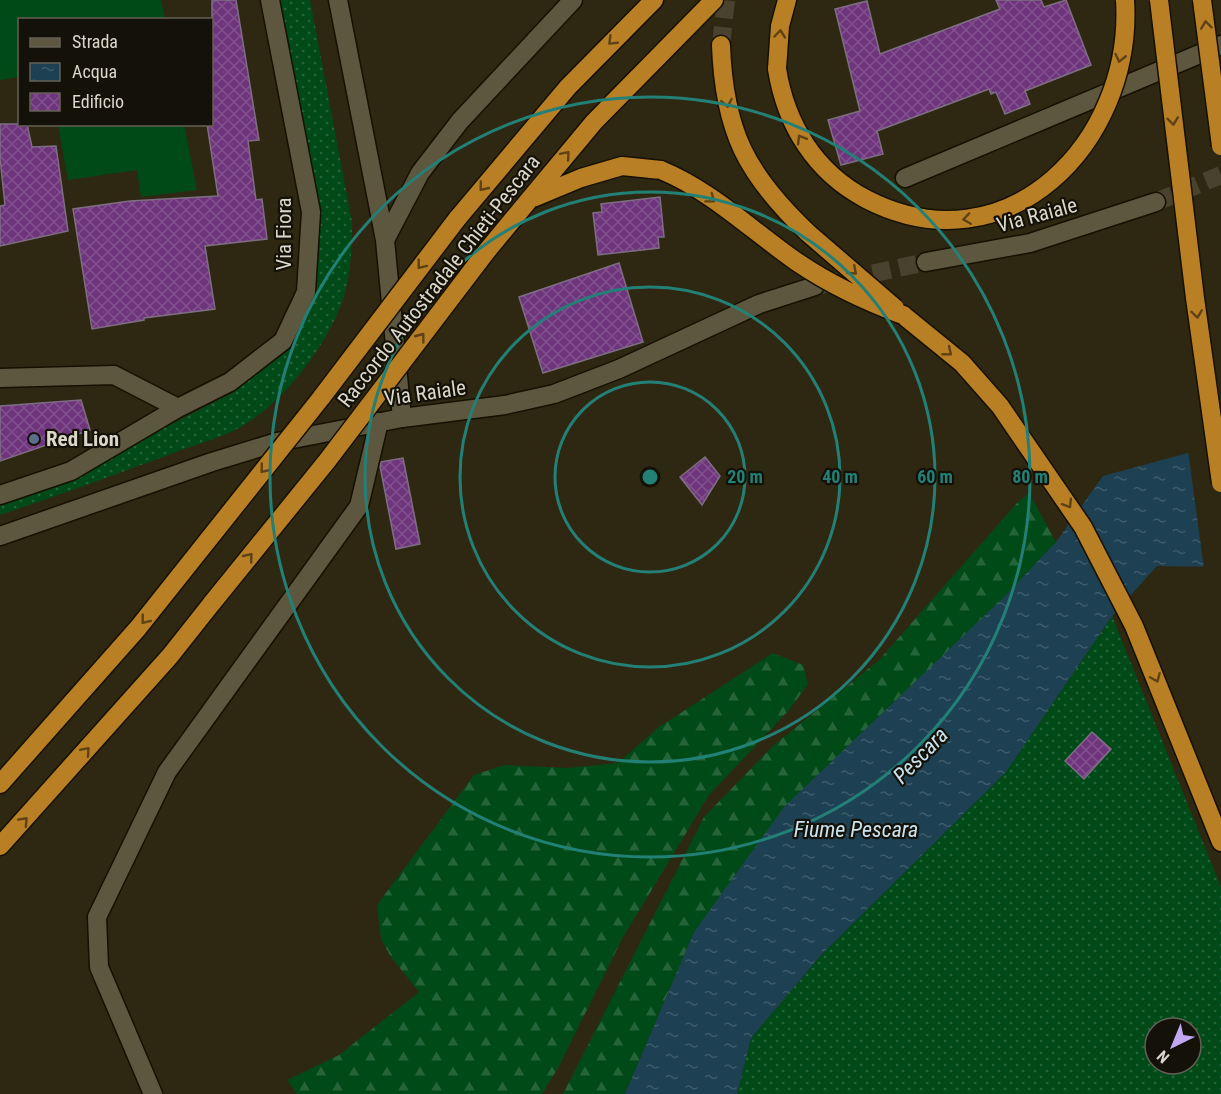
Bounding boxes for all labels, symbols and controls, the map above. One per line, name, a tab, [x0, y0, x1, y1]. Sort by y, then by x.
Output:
legend	[18, 18, 213, 126]
one-way arrow	[1200, 21, 1212, 30]
one-way arrow	[773, 29, 786, 38]
text: Strada	[72, 31, 118, 52]
one-way arrow	[609, 33, 620, 44]
one-way arrow	[1115, 53, 1128, 63]
text: Acqua	[72, 61, 117, 82]
text: Edificio	[72, 91, 124, 112]
one-way arrow	[720, 97, 733, 107]
one-way arrow	[1166, 116, 1179, 125]
one-way arrow	[798, 134, 809, 145]
street label: Raccordo Autostradale Chieti-Pescara	[333, 150, 545, 412]
one-way arrow	[559, 151, 570, 162]
one-way arrow	[480, 180, 491, 191]
one-way arrow	[705, 191, 716, 202]
street label: Via Raiale	[994, 193, 1080, 237]
street label: Via Fiora	[272, 198, 296, 270]
one-way arrow	[963, 212, 972, 224]
one-way arrow	[418, 258, 429, 269]
one-way arrow	[846, 264, 856, 275]
one-way arrow	[1190, 310, 1202, 319]
one-way arrow	[414, 333, 425, 344]
one-way arrow	[941, 345, 952, 356]
street label: Via Raiale	[383, 375, 468, 411]
place label: Red Lion	[46, 427, 119, 451]
marker: Red Lion	[27, 432, 41, 446]
one-way arrow	[260, 463, 271, 474]
text: 20 m	[727, 466, 763, 487]
text: 40 m	[822, 466, 858, 487]
text: 60 m	[917, 466, 953, 487]
text: 80 m	[1012, 466, 1048, 487]
centre of rings	[640, 467, 660, 487]
one-way arrow	[1061, 498, 1073, 508]
one-way arrow	[242, 553, 253, 564]
one-way arrow	[141, 613, 152, 624]
one-way arrow	[1149, 672, 1161, 683]
water label: Pescara	[888, 722, 953, 788]
one-way arrow	[79, 747, 90, 758]
one-way arrow	[17, 817, 28, 827]
water label: Fiume Pescara	[794, 817, 918, 842]
north arrow	[1143, 1016, 1203, 1076]
text: N	[1153, 1046, 1173, 1067]

